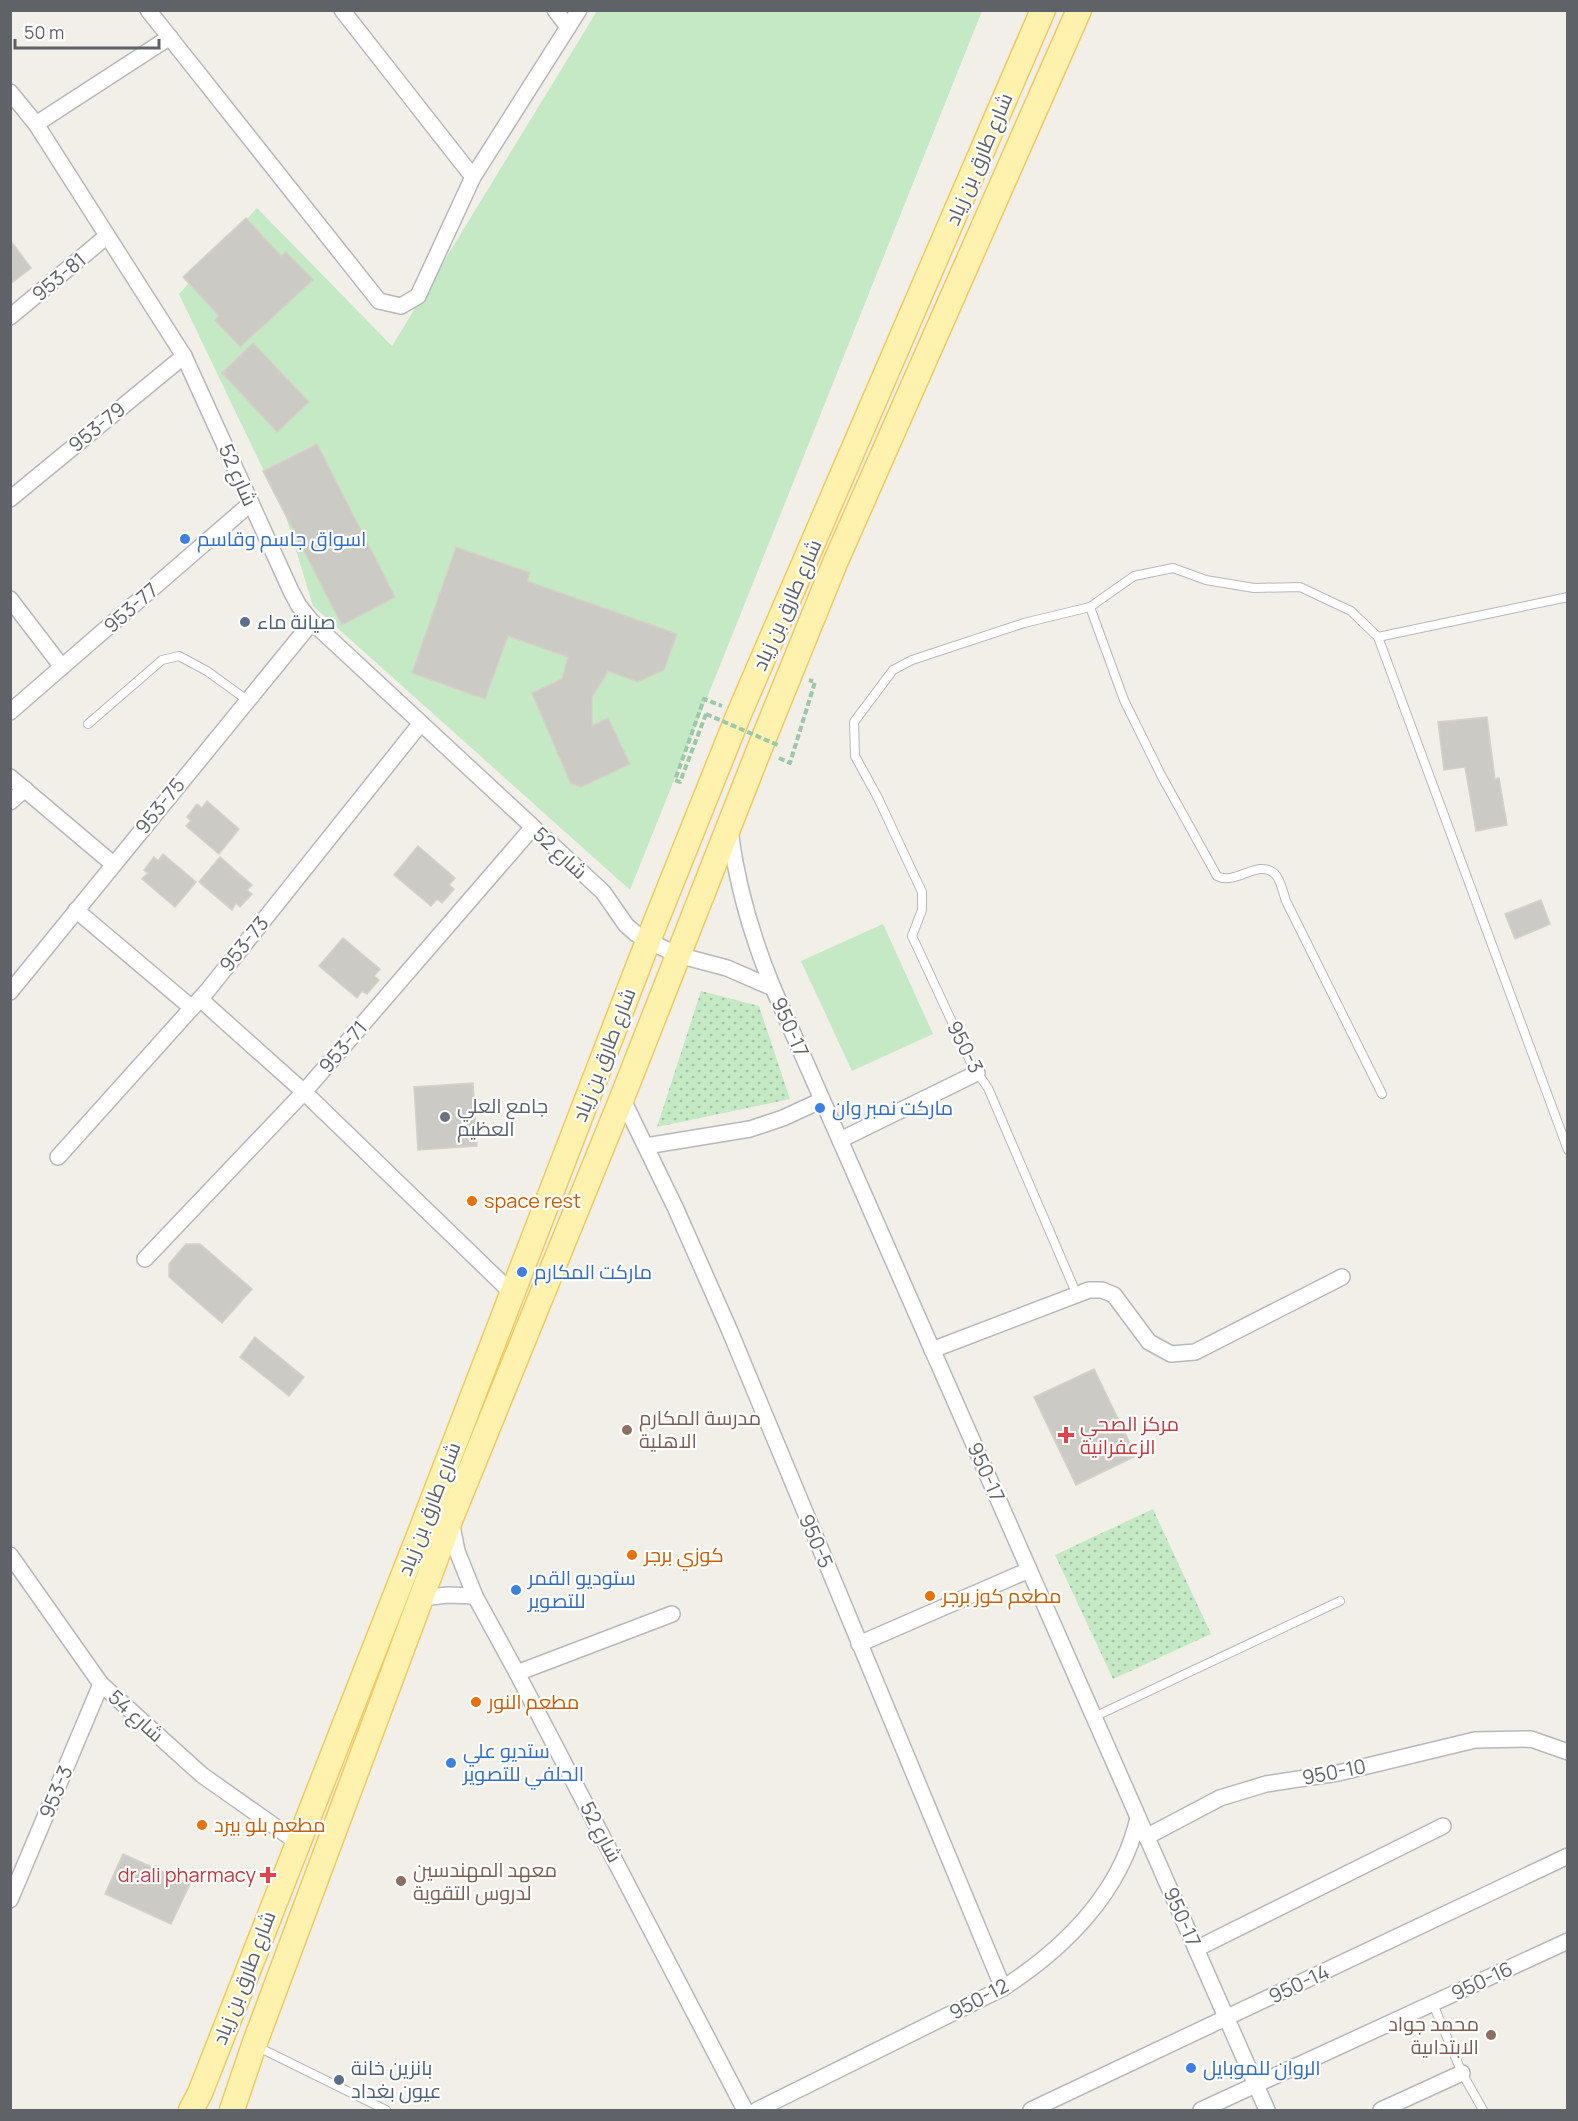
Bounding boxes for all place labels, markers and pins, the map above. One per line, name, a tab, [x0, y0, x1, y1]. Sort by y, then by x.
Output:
place label: اسواق جاسم وقاسم	[197, 525, 367, 553]
marker: اسواق جاسم وقاسم	[178, 532, 192, 546]
place label: صيانة ماء	[257, 608, 336, 635]
marker: صيانة ماء	[238, 615, 252, 629]
place label: جامع العلي العظيم	[457, 1092, 548, 1143]
place label: ماركت نمبر وان	[832, 1094, 953, 1121]
marker: ماركت نمبر وان	[813, 1101, 827, 1115]
marker: جامع العلي العظيم	[438, 1110, 452, 1124]
place label: space rest	[484, 1187, 581, 1214]
marker: space rest	[465, 1194, 479, 1208]
place label: ماركت المكارم	[534, 1258, 652, 1286]
marker: ماركت المكارم	[515, 1265, 529, 1279]
place label: مدرسة المكارم الاهلية	[639, 1404, 761, 1454]
place label: مركز الصحي الزعفرانية	[1080, 1410, 1179, 1460]
marker: مدرسة المكارم الاهلية	[620, 1423, 634, 1437]
marker: مركز الصحي الزعفرانية	[1057, 1426, 1075, 1444]
place label: كوزي برجر	[643, 1541, 724, 1571]
marker: كوزي برجر	[625, 1548, 639, 1562]
place label: ستوديو القمر للتصوير	[527, 1564, 636, 1614]
place label: مطعم كوز برجر	[941, 1582, 1061, 1610]
marker: ستوديو القمر للتصوير	[509, 1583, 523, 1597]
marker: مطعم كوز برجر	[923, 1589, 937, 1603]
place label: مطعم النور	[487, 1688, 579, 1716]
marker: مطعم النور	[469, 1695, 483, 1709]
place label: ستديو علي الحلفي للتصوير	[462, 1737, 584, 1790]
marker: ستديو علي الحلفي للتصوير	[444, 1756, 458, 1770]
place label: مطعم بلو بيرد	[214, 1811, 326, 1839]
marker: مطعم بلو بيرد	[195, 1818, 209, 1832]
place label: معهد المهندسين لدروس التقوية	[413, 1856, 557, 1906]
place label: dr.ali pharmacy	[118, 1861, 256, 1888]
marker: dr.ali pharmacy	[261, 1868, 275, 1882]
marker: معهد المهندسين لدروس التقوية	[394, 1874, 408, 1888]
place label: محمد جواد الابتداىية	[1388, 2010, 1479, 2060]
marker: محمد جواد الابتداىية	[1484, 2028, 1498, 2042]
place label: بانزين خانة عيون بغداد	[351, 2054, 441, 2104]
place label: الروان للموبايل	[1203, 2054, 1321, 2081]
marker: الروان للموبايل	[1184, 2061, 1198, 2075]
marker: بانزين خانة عيون بغداد	[332, 2073, 346, 2087]

